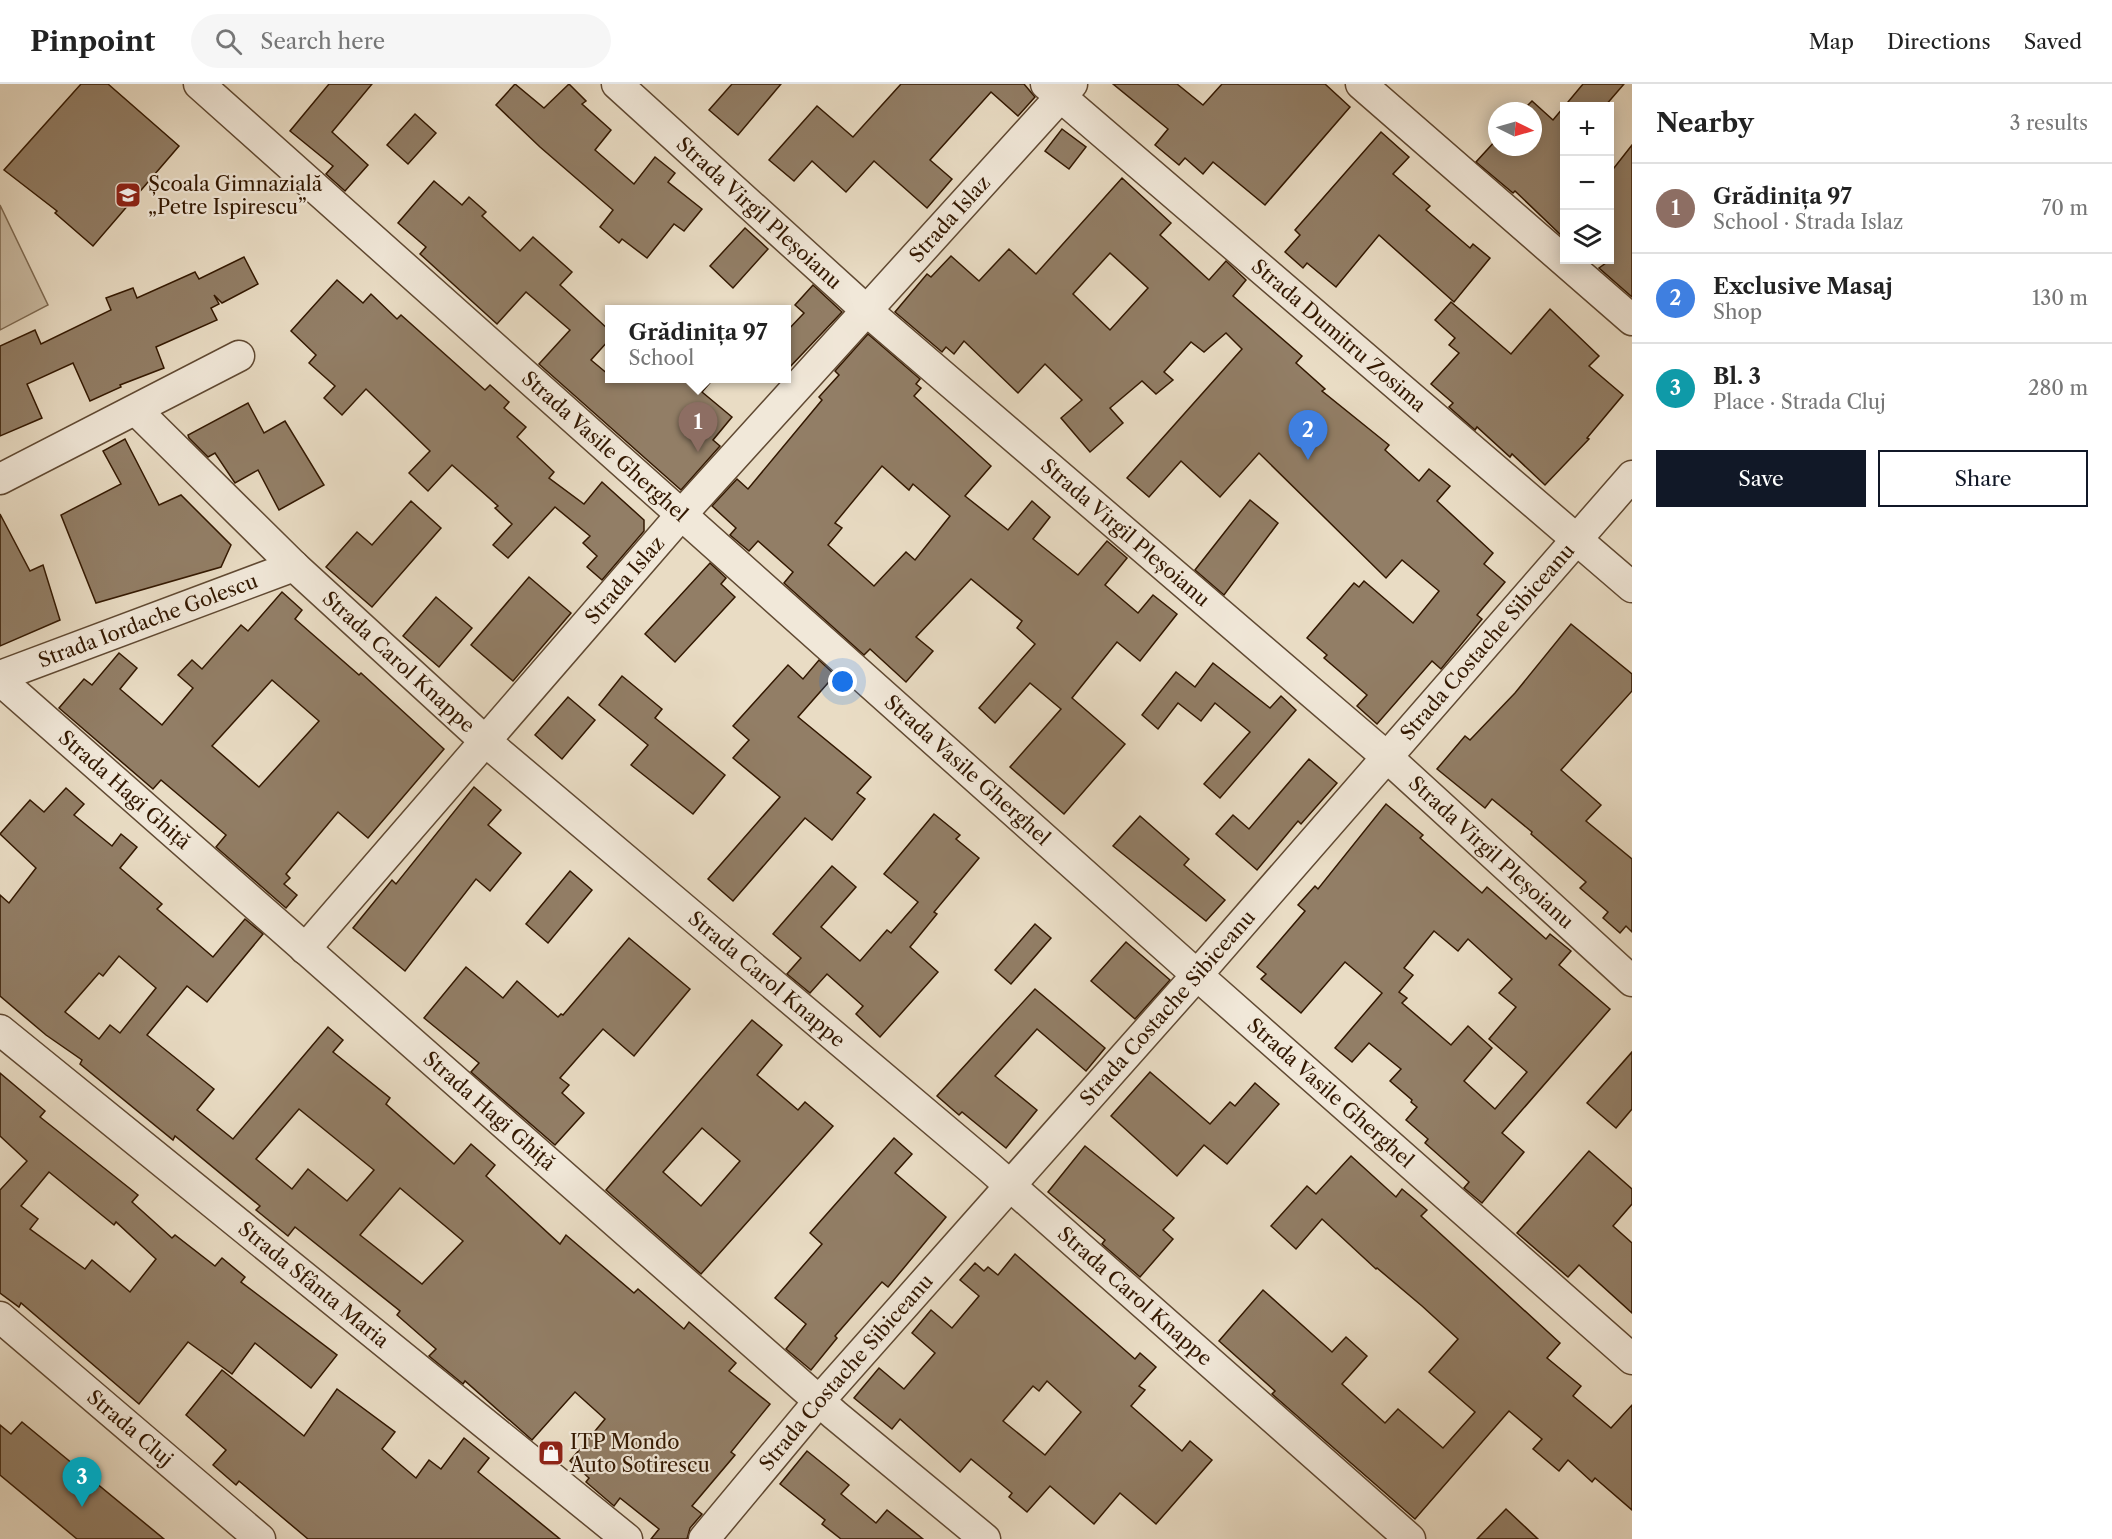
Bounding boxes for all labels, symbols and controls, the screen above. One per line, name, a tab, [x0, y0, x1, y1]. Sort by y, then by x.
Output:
search box	[191, 14, 611, 68]
text: Pinpoint	[30, 24, 155, 58]
icon: search	[212, 25, 245, 58]
text: Search here	[260, 28, 385, 55]
text: Map	[1809, 29, 1854, 54]
text: Directions	[1887, 29, 1991, 54]
text: Saved	[2024, 29, 2082, 54]
north arrow	[1488, 102, 1542, 156]
map controls	[1560, 102, 1614, 264]
button: +	[1560, 102, 1614, 156]
text: Nearby	[1656, 107, 1754, 139]
text: 3 results	[2010, 111, 2088, 135]
street label: Strada Virgil Pleșoianu	[672, 132, 847, 294]
button: −	[1560, 156, 1614, 210]
street label: Strada Islaz	[904, 171, 995, 267]
place label: Școala Gimnazială „Petre Ispirescu”	[148, 172, 323, 219]
school or university icon: Școala Gimnazială „Petre Ispirescu”	[113, 180, 143, 210]
text: Grădinița 97	[1713, 183, 1852, 210]
text: 1	[1671, 196, 1680, 220]
text: 70 m	[2042, 196, 2088, 220]
button: layers	[1560, 210, 1614, 264]
text: School · Strada Islaz	[1713, 210, 1903, 234]
street label: Strada Dumitru Zosima	[1247, 254, 1431, 417]
text: Exclusive Masaj	[1713, 273, 1893, 300]
text: 2	[1670, 286, 1681, 310]
text: 130 m	[2032, 286, 2088, 310]
text: Shop	[1713, 300, 1762, 324]
popup	[605, 305, 791, 383]
text: Grădinița 97	[629, 319, 767, 346]
text: School	[629, 346, 694, 370]
text: Bl. 3	[1713, 363, 1761, 390]
street label: Strada Vasile Gherghel	[517, 366, 693, 527]
text: 3	[1670, 376, 1681, 400]
text: 280 m	[2028, 376, 2088, 400]
text: Place · Strada Cluj	[1713, 390, 1886, 414]
pin: 1	[678, 402, 718, 452]
pin: 2	[1288, 410, 1328, 460]
button: Save	[1656, 450, 1866, 507]
button: Share	[1878, 450, 2088, 507]
street label: Strada Virgil Pleșoianu	[1036, 454, 1215, 612]
street label: Strada Islaz	[580, 531, 669, 629]
street label: Strada Costache Sibiceanu	[1395, 539, 1579, 745]
street label: Strada Iordache Golescu	[35, 569, 261, 673]
street label: Strada Carol Knappe	[318, 586, 480, 738]
your location	[828, 667, 857, 696]
street label: Strada Vasile Gherghel	[880, 690, 1055, 850]
street label: Strada Hagi Ghiță	[54, 725, 196, 854]
street label: Strada Virgil Pleșoianu	[1404, 771, 1579, 934]
street label: Strada Costache Sibiceanu	[1075, 905, 1260, 1111]
street label: Strada Carol Knappe	[683, 906, 850, 1052]
street label: Strada Vasile Gherghel	[1242, 1013, 1419, 1173]
street label: Strada Hagi Ghiță	[419, 1046, 561, 1176]
street label: Strada Sfânta Maria	[234, 1217, 394, 1353]
street label: Strada Carol Knappe	[1053, 1222, 1217, 1371]
street label: Strada Costache Sibiceanu	[754, 1269, 938, 1476]
street label: Strada Cluj	[82, 1385, 178, 1471]
place label: ITP Mondo Auto Sotirescu	[569, 1430, 710, 1477]
shop icon: ITP Mondo Auto Sotirescu	[536, 1438, 566, 1468]
pin: 3	[62, 1458, 101, 1507]

